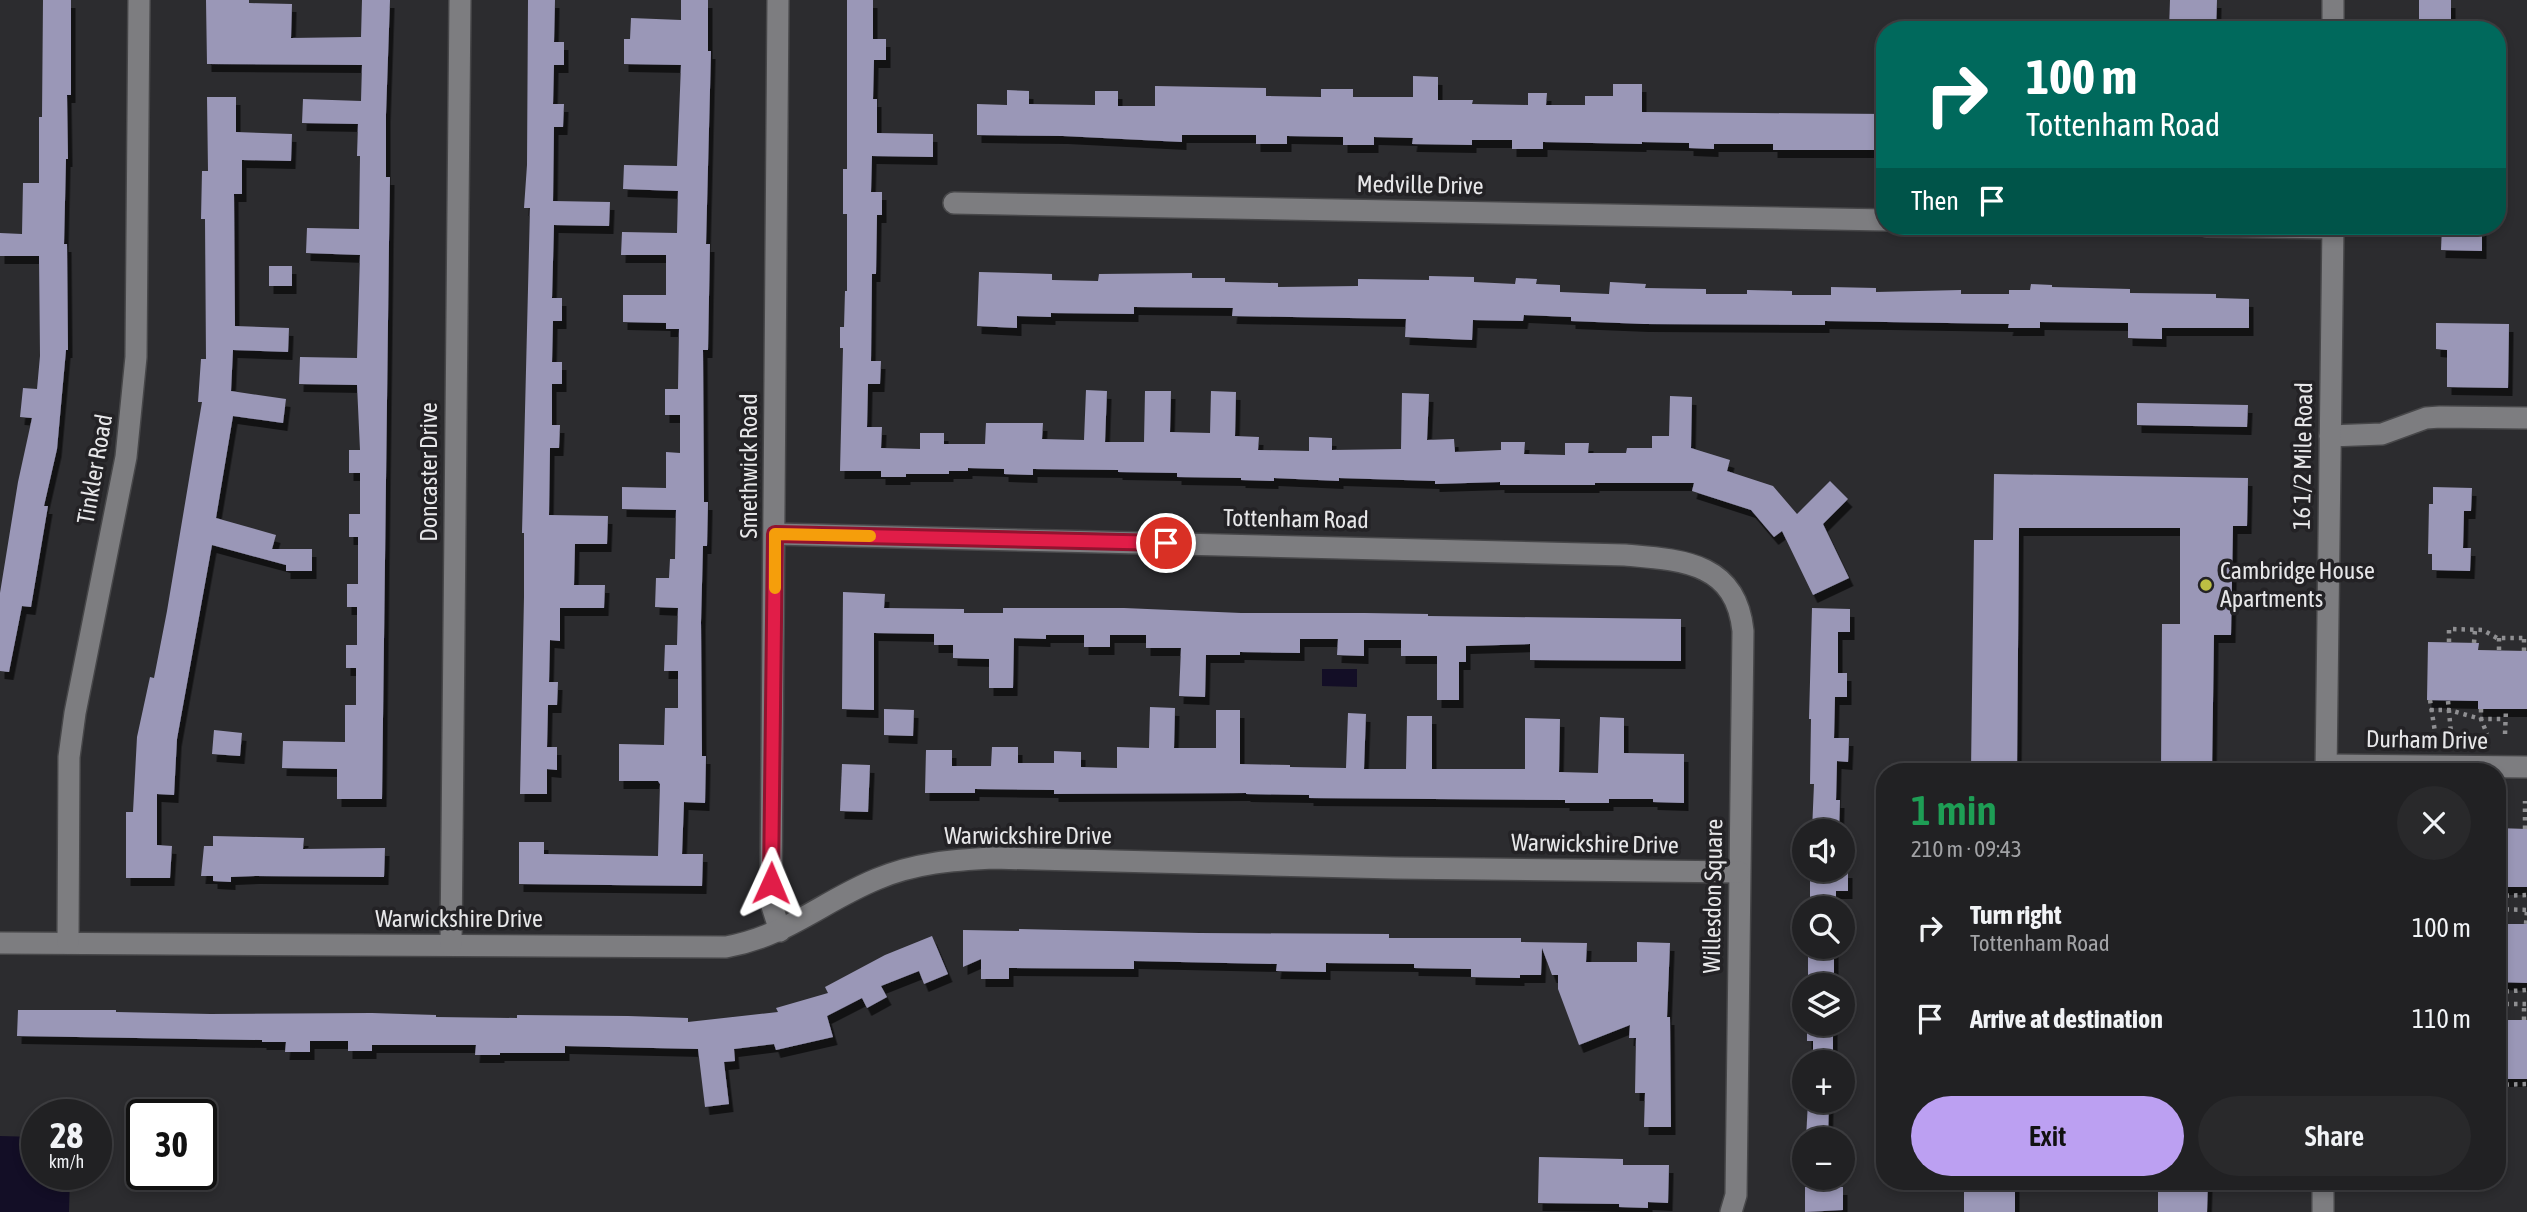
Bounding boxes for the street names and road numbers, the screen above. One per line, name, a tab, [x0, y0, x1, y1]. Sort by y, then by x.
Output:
street label: Medville Drive	[1356, 170, 1484, 199]
street label: 16 1/2 Mile Road	[2288, 382, 2317, 530]
street label: Smethwick Road	[735, 393, 762, 539]
street label: Doncaster Drive	[415, 402, 442, 542]
street label: Tinkler Road	[72, 412, 117, 526]
street label: Tottenham Road	[1223, 504, 1369, 533]
street label: Durham Drive	[2366, 725, 2488, 754]
street label: Willesdon Square	[1698, 818, 1727, 973]
street label: Warwickshire Drive	[944, 822, 1112, 849]
street label: Warwickshire Drive	[1511, 829, 1679, 858]
street label: Warwickshire Drive	[375, 905, 543, 932]

